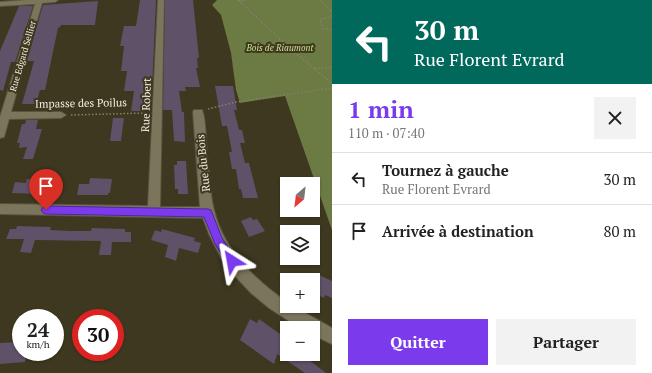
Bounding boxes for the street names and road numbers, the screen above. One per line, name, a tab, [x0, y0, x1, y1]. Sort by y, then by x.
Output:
street label: Rue Edgard Sellier	[7, 19, 39, 93]
street label: Rue Robert	[138, 78, 154, 132]
street label: Impasse des Poilus	[35, 95, 127, 111]
street label: Rue du Bois	[193, 133, 213, 192]

